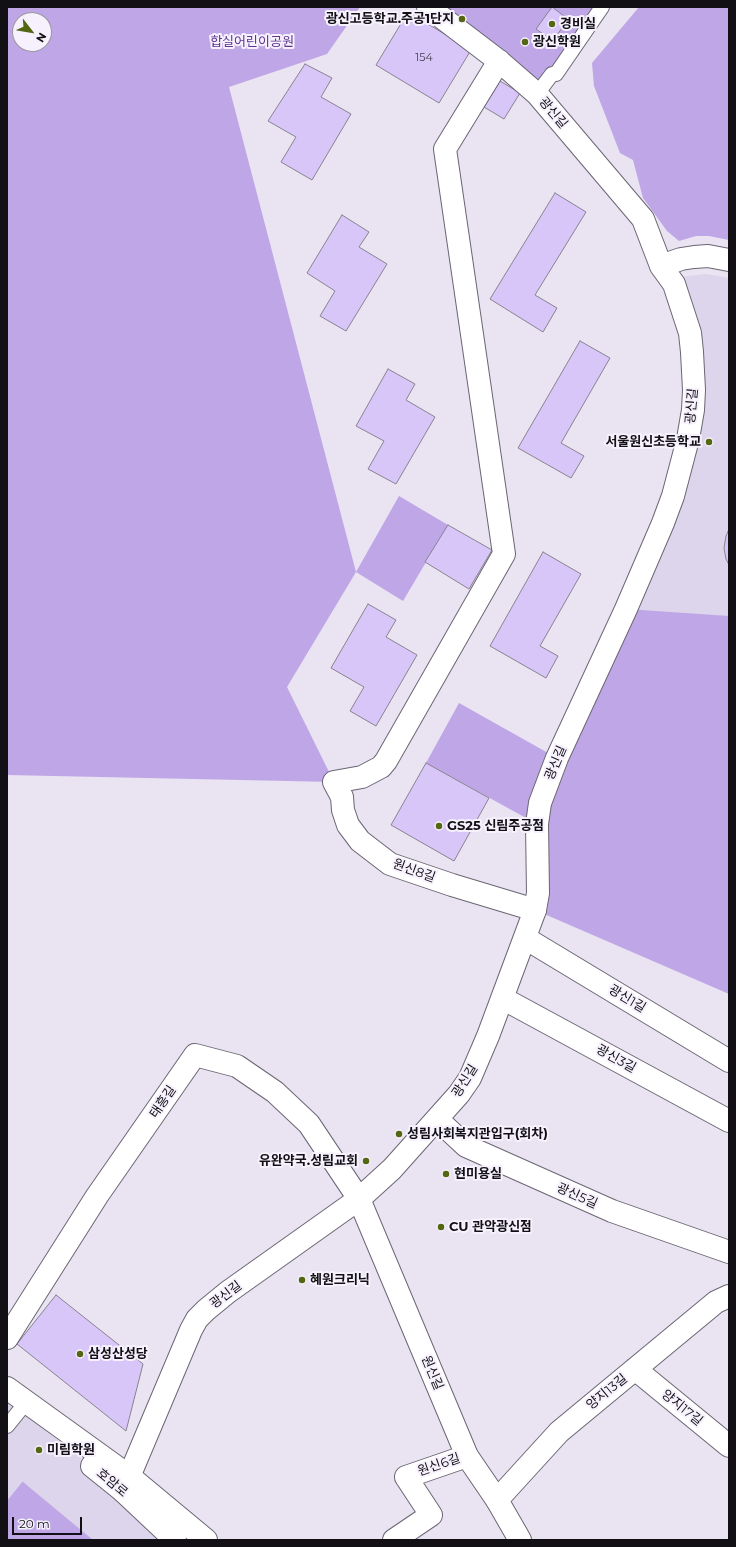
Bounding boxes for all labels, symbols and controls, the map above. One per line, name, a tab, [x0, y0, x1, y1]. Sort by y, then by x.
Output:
place label: 광신고등학교.주공1단지	[326, 11, 454, 27]
north arrow	[12, 12, 52, 52]
marker: 광신고등학교.주공1단지	[457, 14, 467, 24]
place label: 경비실	[560, 16, 596, 32]
marker: 경비실	[547, 19, 557, 29]
text: N	[33, 30, 50, 45]
park label: 합실어린이공원	[210, 34, 294, 50]
place label: 광신학원	[533, 34, 581, 50]
marker: 광신학원	[520, 37, 530, 47]
house number: 154	[415, 51, 433, 65]
street label: 광신길	[535, 94, 571, 132]
street label: 광신길	[683, 387, 701, 425]
place label: 서울원신초등학교	[605, 434, 701, 450]
marker: 서울원신초등학교	[704, 437, 714, 447]
street label: 광신길	[542, 743, 570, 783]
place label: GS25 신림주공점	[447, 818, 544, 834]
marker: GS25 신림주공점	[434, 821, 444, 831]
street label: 원신8길	[391, 856, 437, 886]
street label: 광신1길	[606, 982, 648, 1016]
street label: 광신3길	[593, 1042, 639, 1076]
street label: 광신길	[449, 1062, 481, 1100]
street label: 태흥길	[147, 1083, 179, 1121]
place label: 성림사회복지관입구(회차)	[407, 1126, 548, 1142]
marker: 성림사회복지관입구(회차)	[394, 1129, 404, 1139]
place label: 유완약국.성림교회	[259, 1153, 358, 1169]
marker: 유완약국.성림교회	[361, 1156, 371, 1166]
place label: 현미용실	[454, 1166, 502, 1182]
marker: 현미용실	[441, 1169, 451, 1179]
street label: 광신5길	[554, 1180, 600, 1212]
place label: CU 관악광신점	[449, 1219, 532, 1235]
marker: CU 관악광신점	[436, 1222, 446, 1232]
place label: 혜원크리닉	[310, 1272, 370, 1288]
marker: 혜원크리닉	[297, 1275, 307, 1285]
street label: 광신길	[207, 1278, 245, 1312]
place label: 삼성산성당	[88, 1346, 148, 1362]
marker: 삼성산성당	[75, 1349, 85, 1359]
street label: 원신길	[418, 1353, 446, 1393]
street label: 양지13길	[583, 1371, 631, 1413]
street label: 양지17길	[658, 1387, 706, 1429]
place label: 미림학원	[47, 1442, 95, 1458]
marker: 미림학원	[34, 1445, 44, 1455]
street label: 원신6길	[416, 1450, 462, 1480]
street label: 호암로	[93, 1465, 131, 1501]
scale bar	[14, 1509, 84, 1535]
text: 20 m	[19, 1516, 50, 1531]

